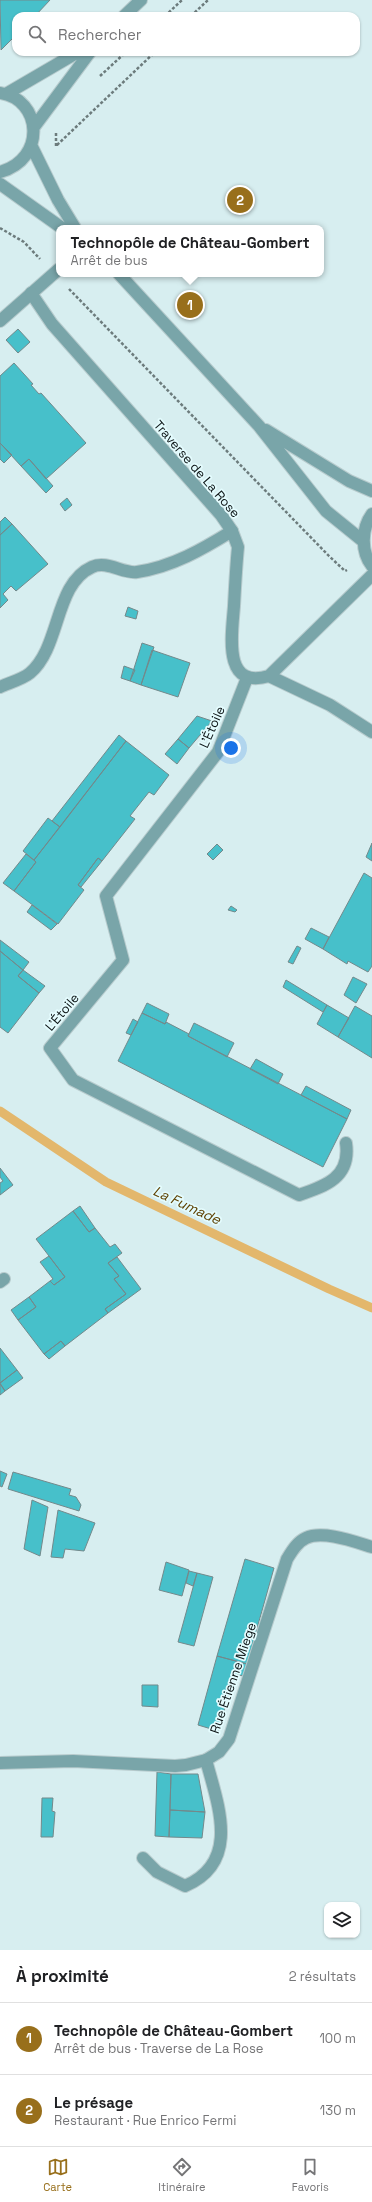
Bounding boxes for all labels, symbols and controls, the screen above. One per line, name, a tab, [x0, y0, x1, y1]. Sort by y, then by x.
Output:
search box	[12, 12, 360, 56]
icon: search	[26, 23, 48, 45]
text: Rechercher	[58, 25, 141, 44]
pin: 2	[227, 185, 253, 215]
popup	[56, 225, 324, 277]
text: Technopôle de Château-Gombert	[70, 233, 310, 252]
text: Arrêt de bus	[70, 252, 148, 269]
pin: 1	[177, 290, 203, 320]
street label: Traverse de La Rose	[150, 417, 244, 521]
street label: L'Étoile	[195, 703, 229, 751]
your location	[221, 738, 241, 758]
street label: L'Étoile	[41, 990, 83, 1034]
water label: La Fumade	[150, 1181, 224, 1229]
street label: Rue Étienne Miege	[206, 1620, 260, 1736]
map controls	[324, 1902, 360, 1938]
button: layers	[324, 1902, 360, 1938]
text: À proximité	[16, 1965, 109, 1987]
text: 2 résultats	[289, 1968, 356, 1985]
text: Technopôle de Château-Gombert	[54, 2021, 293, 2040]
text: 1	[26, 2030, 32, 2047]
text: 100 m	[319, 2030, 356, 2047]
text: Arrêt de bus · Traverse de La Rose	[54, 2040, 264, 2057]
text: Le présage	[54, 2093, 133, 2112]
text: 2	[25, 2102, 33, 2119]
text: 130 m	[320, 2102, 356, 2119]
text: Restaurant · Rue Enrico Fermi	[54, 2112, 236, 2129]
tab: Carte	[43, 2156, 72, 2194]
tab: Itinéraire	[158, 2156, 206, 2194]
tab: Favoris	[292, 2156, 329, 2194]

